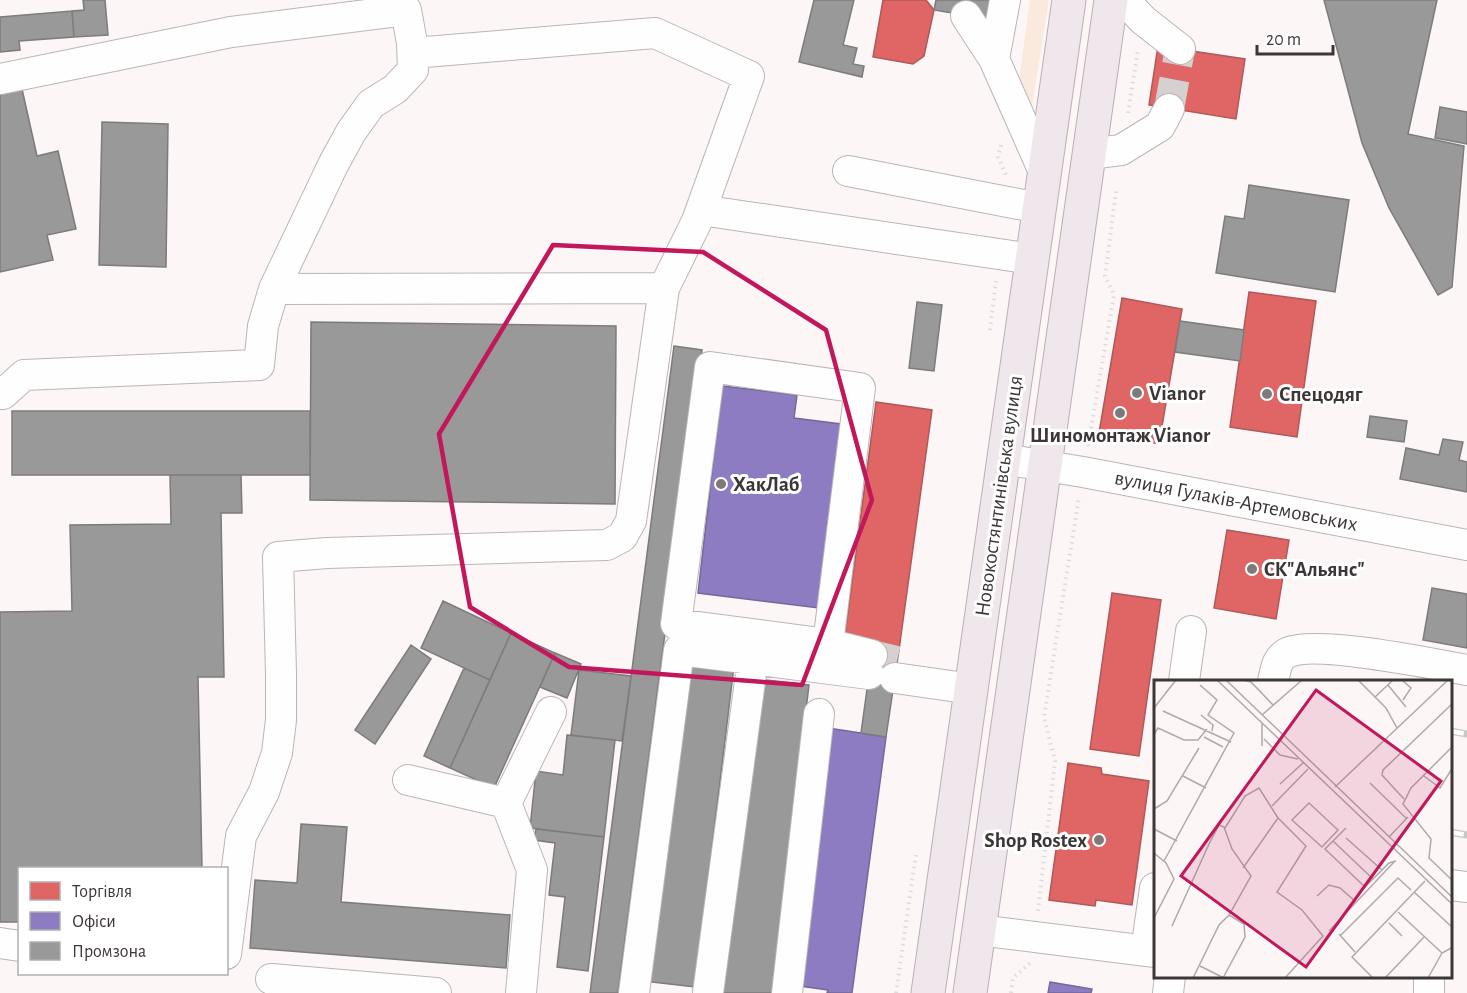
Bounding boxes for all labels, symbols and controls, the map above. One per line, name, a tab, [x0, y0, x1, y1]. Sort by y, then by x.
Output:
scale bar	[1257, 18, 1334, 56]
text: 20 m	[1266, 31, 1301, 49]
street label: Новокостянтинівська вулиця	[972, 374, 1026, 618]
place label: Vianor	[1149, 383, 1206, 404]
place label: Спецодяг	[1279, 384, 1363, 405]
marker: Vianor	[1130, 386, 1144, 400]
marker: Спецодяг	[1260, 387, 1274, 401]
marker: Шиномонтаж Vianor	[1113, 406, 1127, 420]
place label: Шиномонтаж Vianor	[1030, 425, 1211, 446]
street label: вулиця Гулаків-Артемовських	[1113, 467, 1359, 535]
place label: ХакЛаб	[733, 474, 800, 495]
marker: ХакЛаб	[714, 477, 728, 491]
place label: CK"Альянс"	[1264, 559, 1365, 580]
marker: CK"Альянс"	[1245, 562, 1259, 576]
inset map	[1154, 680, 1452, 978]
place label: Shop Rostex	[984, 830, 1087, 851]
marker: Shop Rostex	[1092, 833, 1106, 847]
legend	[18, 867, 228, 975]
text: Торгівля	[72, 883, 132, 901]
text: Офіси	[72, 913, 116, 931]
text: Промзона	[72, 943, 146, 961]

